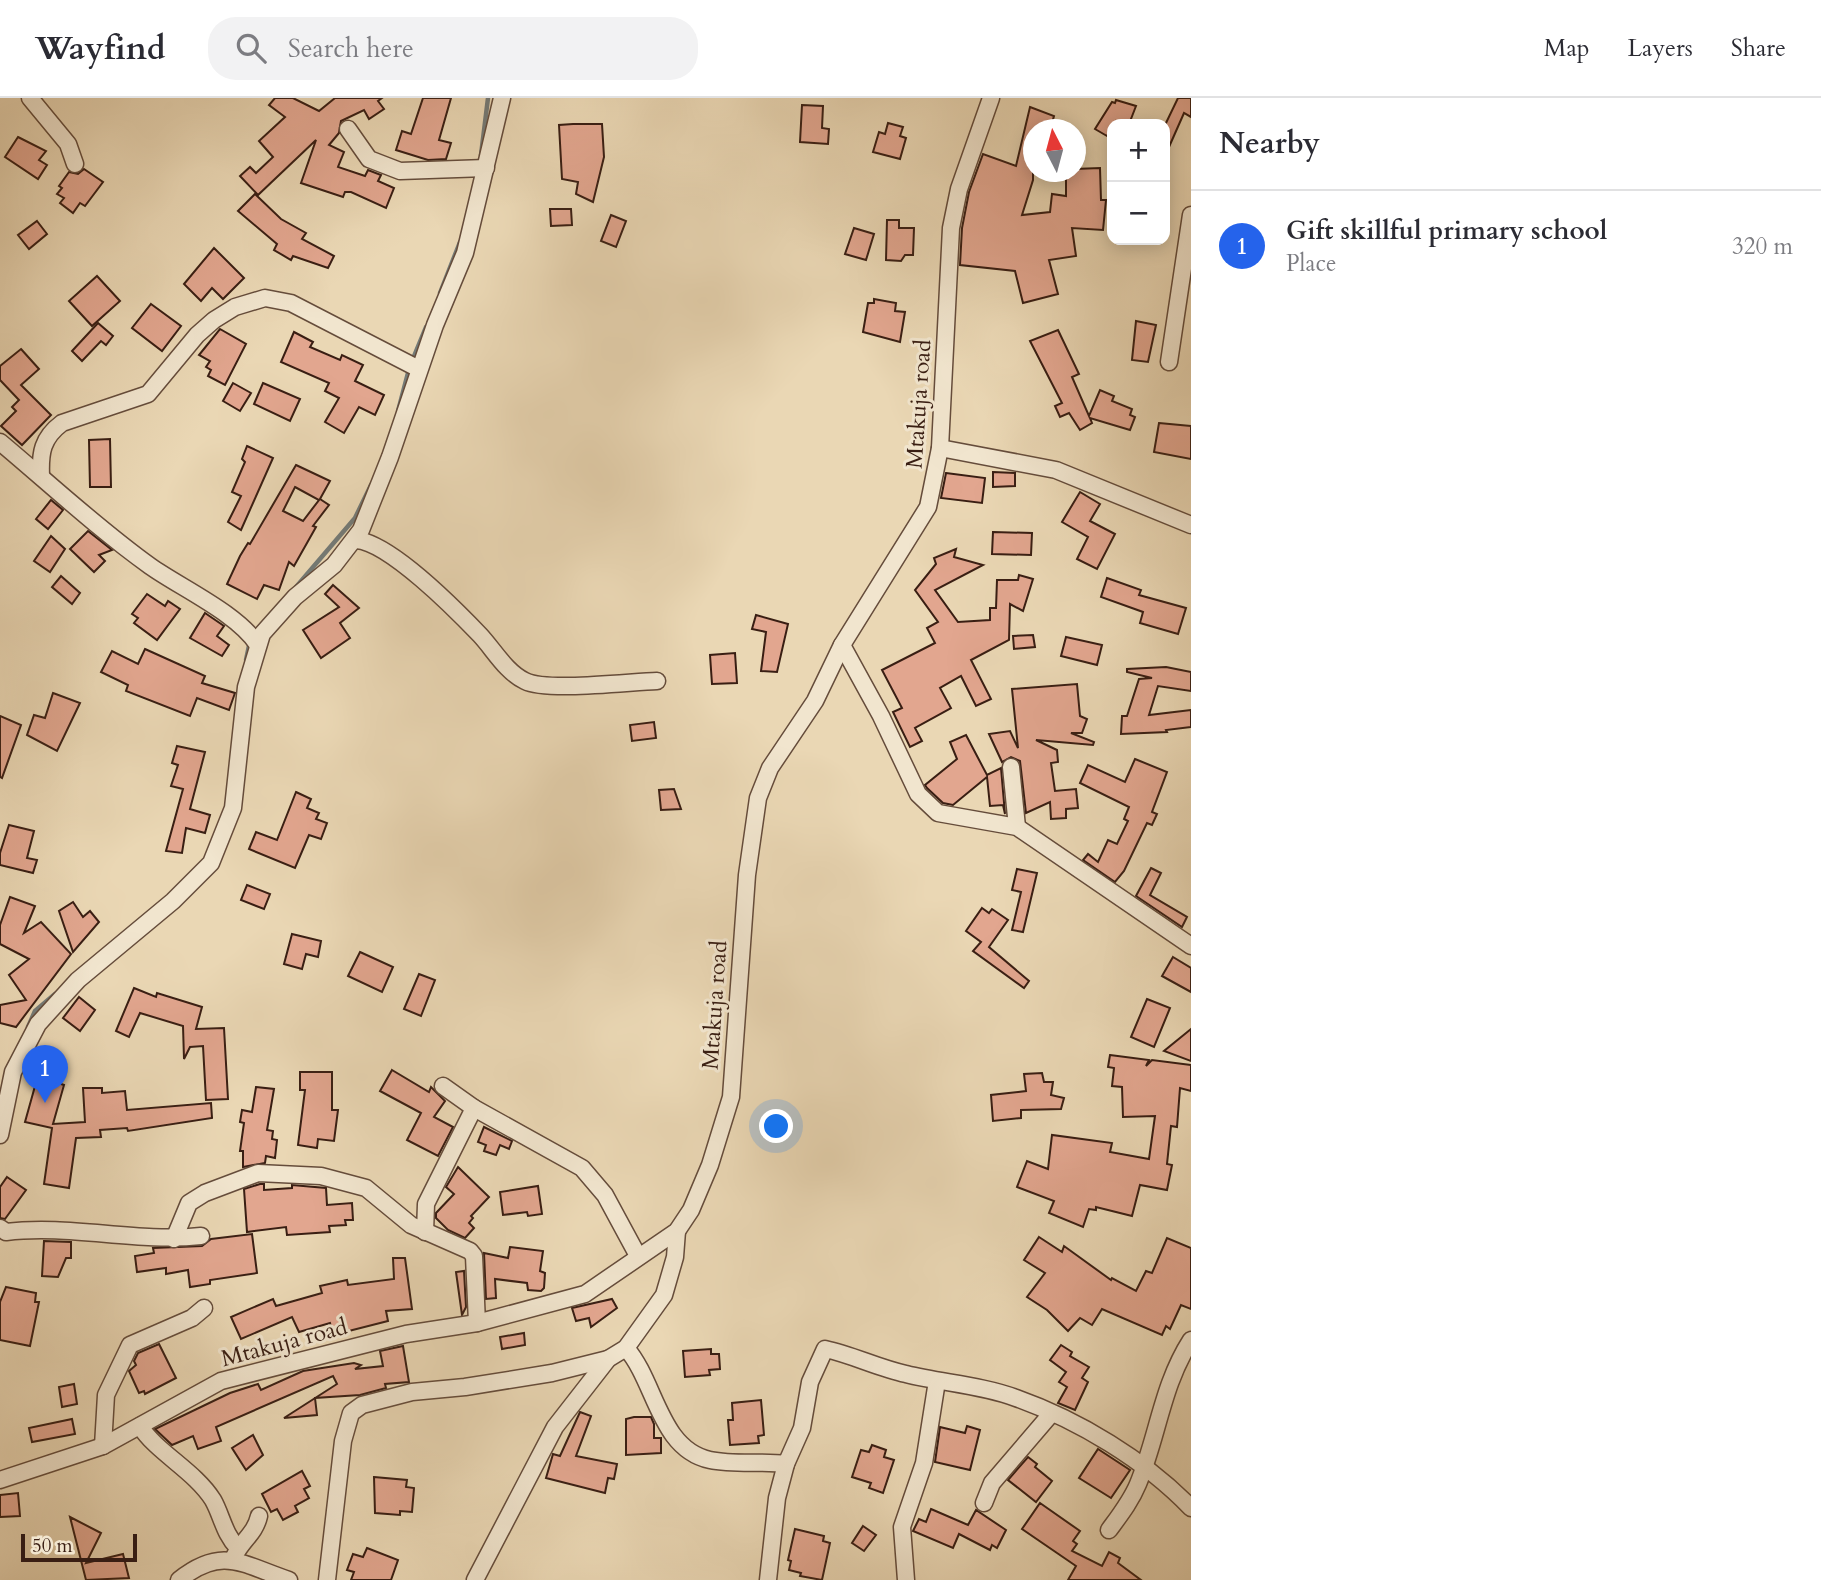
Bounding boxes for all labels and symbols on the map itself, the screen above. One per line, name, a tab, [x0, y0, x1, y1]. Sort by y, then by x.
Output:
north arrow	[1023, 119, 1086, 182]
street label: Mtakuja road	[899, 338, 939, 470]
street label: Mtakuja road	[695, 939, 735, 1071]
pin: 1	[22, 1045, 68, 1103]
your location	[759, 1109, 793, 1143]
street label: Mtakuja road	[218, 1311, 351, 1374]
scale bar	[21, 1531, 136, 1563]

